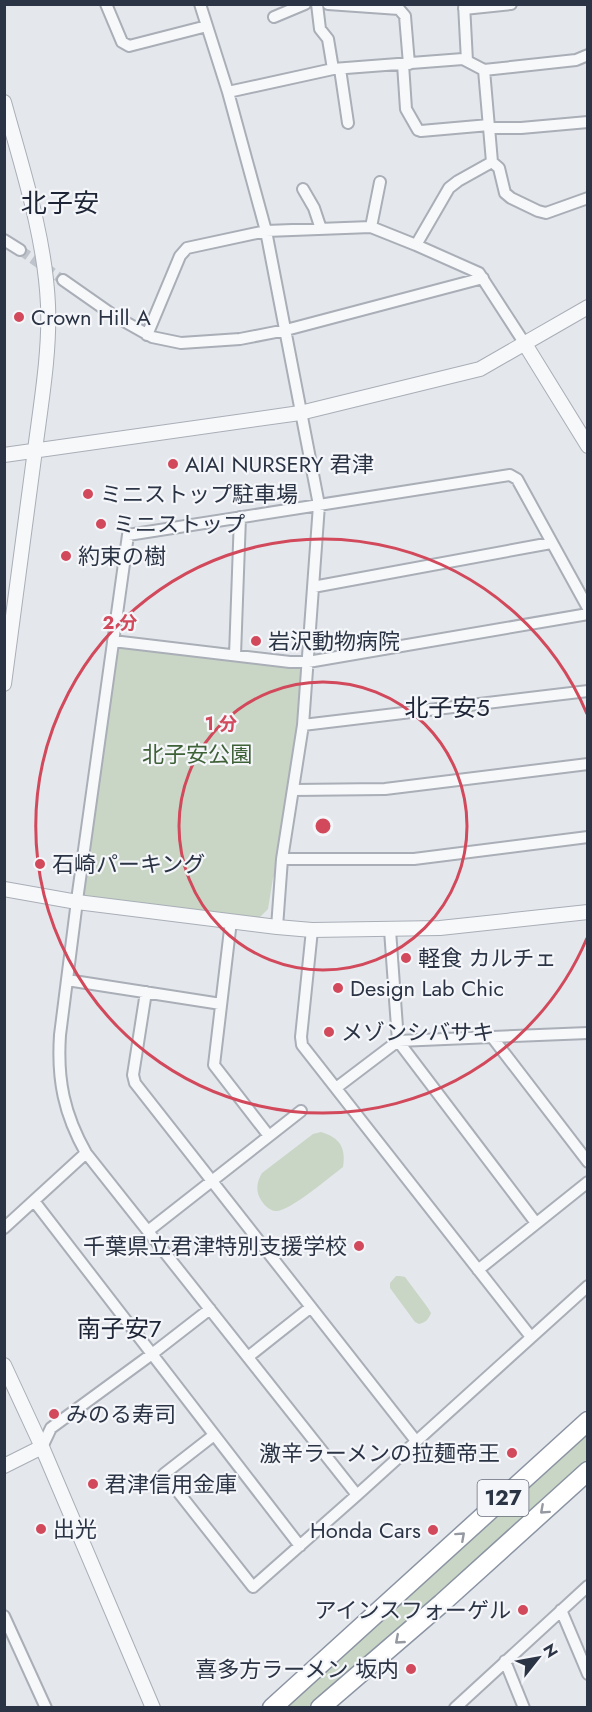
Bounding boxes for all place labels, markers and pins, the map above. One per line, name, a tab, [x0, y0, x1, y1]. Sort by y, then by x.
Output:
place label: Crown Hill A	[31, 301, 151, 333]
marker: Crown Hill A	[12, 310, 26, 324]
place label: AIAI NURSERY 君津	[185, 448, 374, 480]
marker: AIAI NURSERY 君津	[166, 457, 180, 471]
place label: ミニストップ駐車場	[100, 478, 298, 510]
marker: ミニストップ駐車場	[81, 487, 95, 501]
place label: ミニストップ	[113, 508, 245, 540]
marker: ミニストップ	[94, 517, 108, 531]
place label: 約束の樹	[78, 540, 166, 572]
marker: 約束の樹	[59, 549, 73, 563]
place label: 岩沢動物病院	[268, 625, 400, 657]
marker: 岩沢動物病院	[249, 634, 263, 648]
centre of rings	[313, 816, 333, 836]
place label: 石崎パーキング	[52, 848, 205, 880]
marker: 石崎パーキング	[33, 857, 47, 871]
place label: 軽食 カルチェ	[418, 942, 557, 974]
marker: 軽食 カルチェ	[399, 951, 413, 965]
place label: Design Lab Chic	[350, 972, 504, 1004]
marker: Design Lab Chic	[331, 981, 345, 995]
place label: メゾンシバサキ	[341, 1016, 494, 1048]
marker: メゾンシバサキ	[322, 1025, 336, 1039]
place label: 千葉県立君津特別支援学校	[83, 1230, 347, 1262]
marker: 千葉県立君津特別支援学校	[352, 1239, 366, 1253]
place label: みのる寿司	[66, 1398, 176, 1430]
marker: みのる寿司	[47, 1407, 61, 1421]
place label: 激辛ラーメンの拉麺帝王	[259, 1437, 500, 1469]
marker: 激辛ラーメンの拉麺帝王	[505, 1446, 519, 1460]
place label: 君津信用金庫	[105, 1468, 237, 1500]
marker: 君津信用金庫	[86, 1477, 100, 1491]
place label: 出光	[53, 1513, 97, 1545]
place label: Honda Cars	[310, 1514, 421, 1546]
marker: 出光	[34, 1522, 48, 1536]
marker: Honda Cars	[426, 1523, 440, 1537]
place label: アインスフォーゲル	[315, 1594, 511, 1626]
marker: アインスフォーゲル	[516, 1603, 530, 1617]
place label: 喜多方ラーメン 坂内	[195, 1653, 399, 1685]
marker: 喜多方ラーメン 坂内	[404, 1662, 418, 1676]

